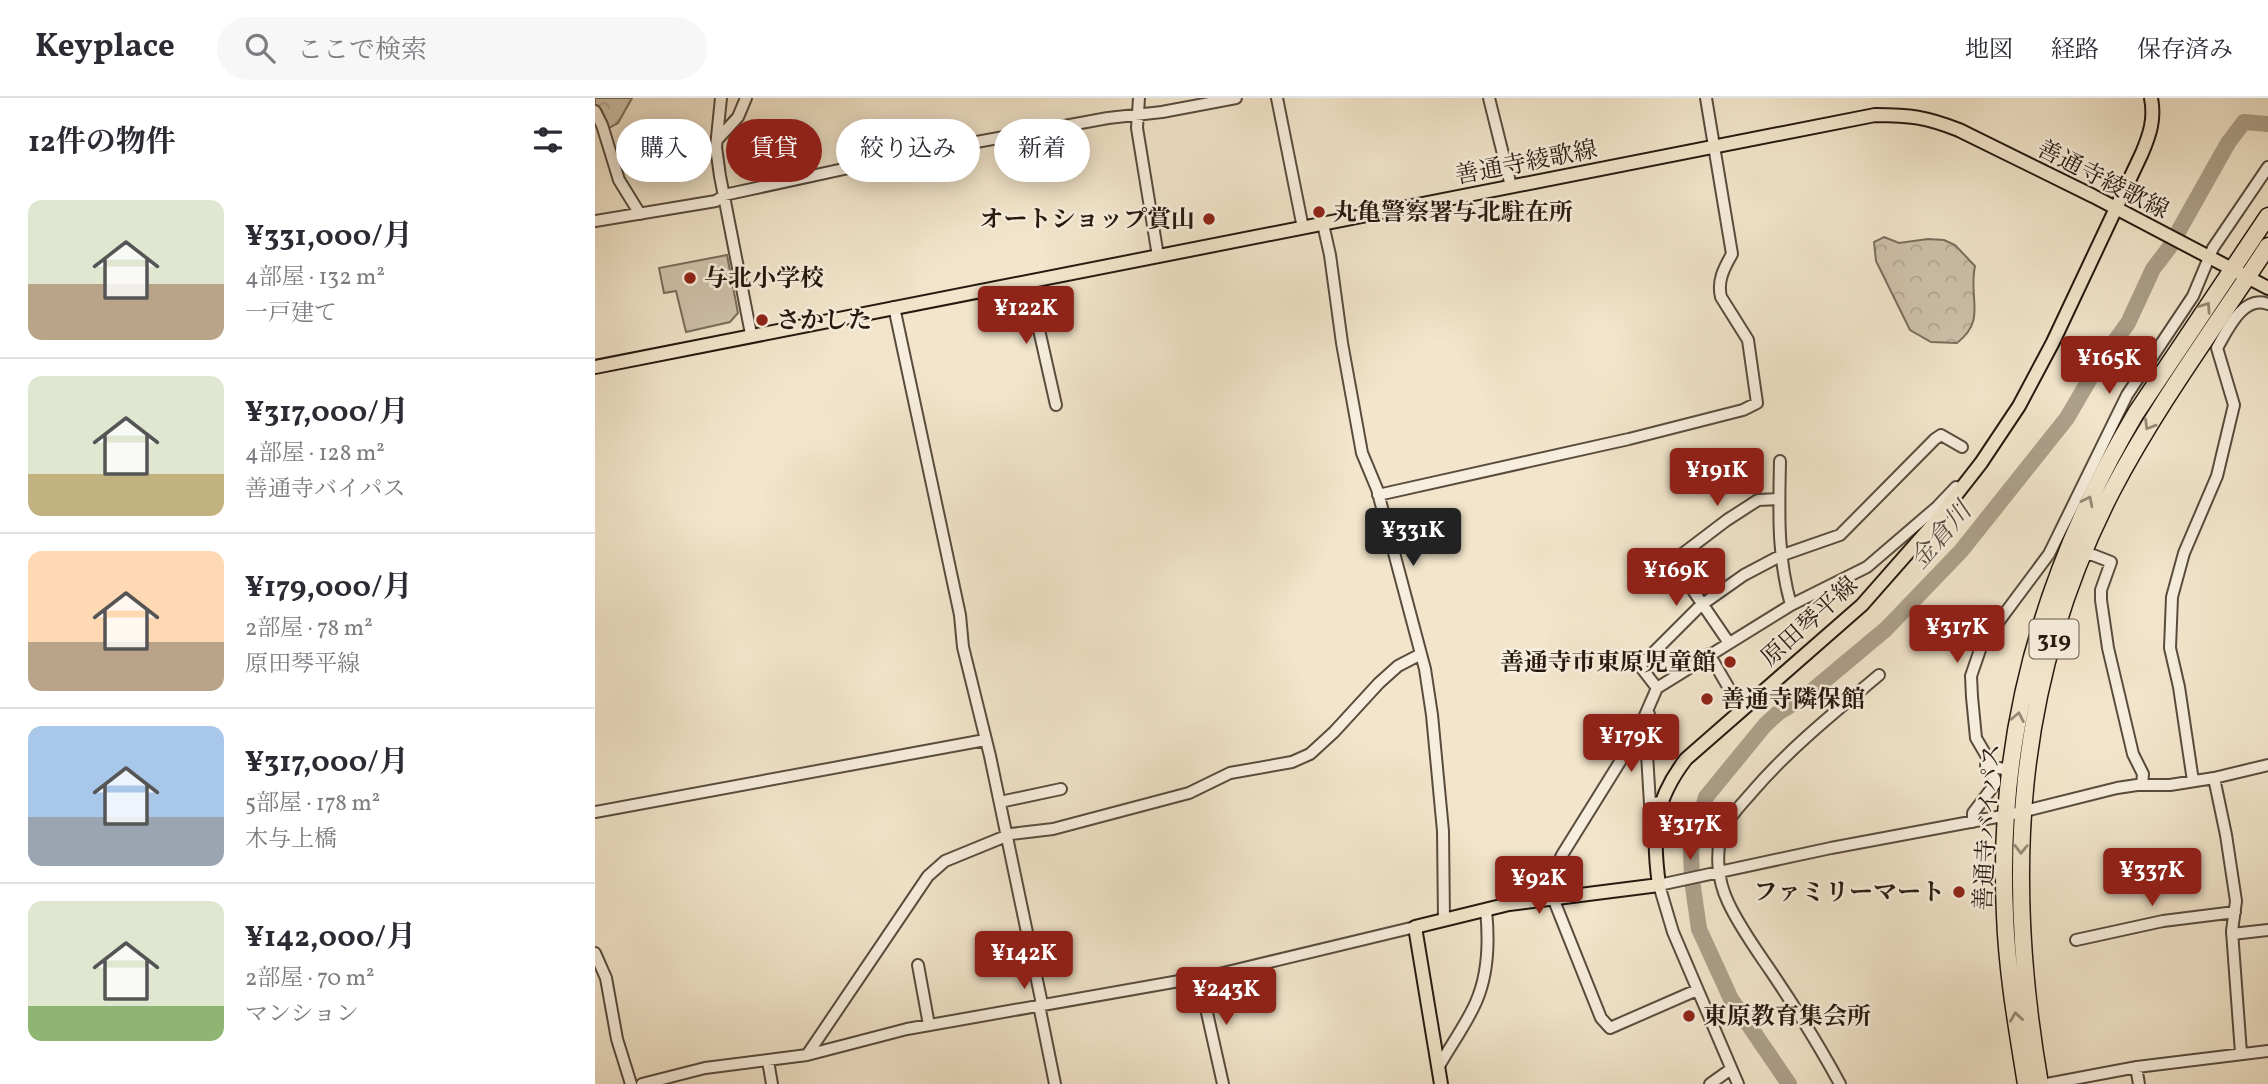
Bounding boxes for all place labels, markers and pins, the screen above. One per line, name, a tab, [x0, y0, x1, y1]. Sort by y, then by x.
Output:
place label: 丸亀警察署与北駐在所	[1333, 197, 1573, 231]
place label: オートショップ賞山	[979, 204, 1195, 238]
marker: 丸亀警察署与北駐在所	[1311, 204, 1327, 220]
marker: オートショップ賞山	[1201, 211, 1217, 227]
place label: 与北小学校	[704, 263, 824, 297]
marker: 与北小学校	[682, 270, 698, 286]
pin: ¥122K	[977, 286, 1075, 346]
place label: さかした	[776, 305, 872, 339]
marker: さかした	[754, 312, 770, 328]
pin: ¥165K	[2060, 336, 2158, 396]
pin: ¥191K	[1668, 448, 1766, 508]
pin: ¥331K	[1364, 508, 1462, 568]
pin: ¥169K	[1627, 548, 1725, 608]
pin: ¥317K	[1908, 606, 2006, 665]
place label: 善通寺市東原児童館	[1500, 647, 1716, 681]
marker: 善通寺市東原児童館	[1722, 654, 1738, 670]
place label: 善通寺隣保館	[1721, 684, 1865, 718]
marker: 善通寺隣保館	[1699, 691, 1715, 707]
pin: ¥179K	[1582, 714, 1680, 774]
pin: ¥317K	[1641, 802, 1739, 862]
pin: ¥337K	[2103, 848, 2201, 908]
pin: ¥92K	[1498, 856, 1580, 916]
place label: ファミリーマート	[1753, 877, 1945, 911]
marker: ファミリーマート	[1951, 884, 1967, 900]
pin: ¥142K	[975, 932, 1073, 991]
pin: ¥243K	[1177, 968, 1275, 1027]
place label: 東原教育集会所	[1703, 1001, 1871, 1035]
marker: 東原教育集会所	[1681, 1008, 1697, 1024]

